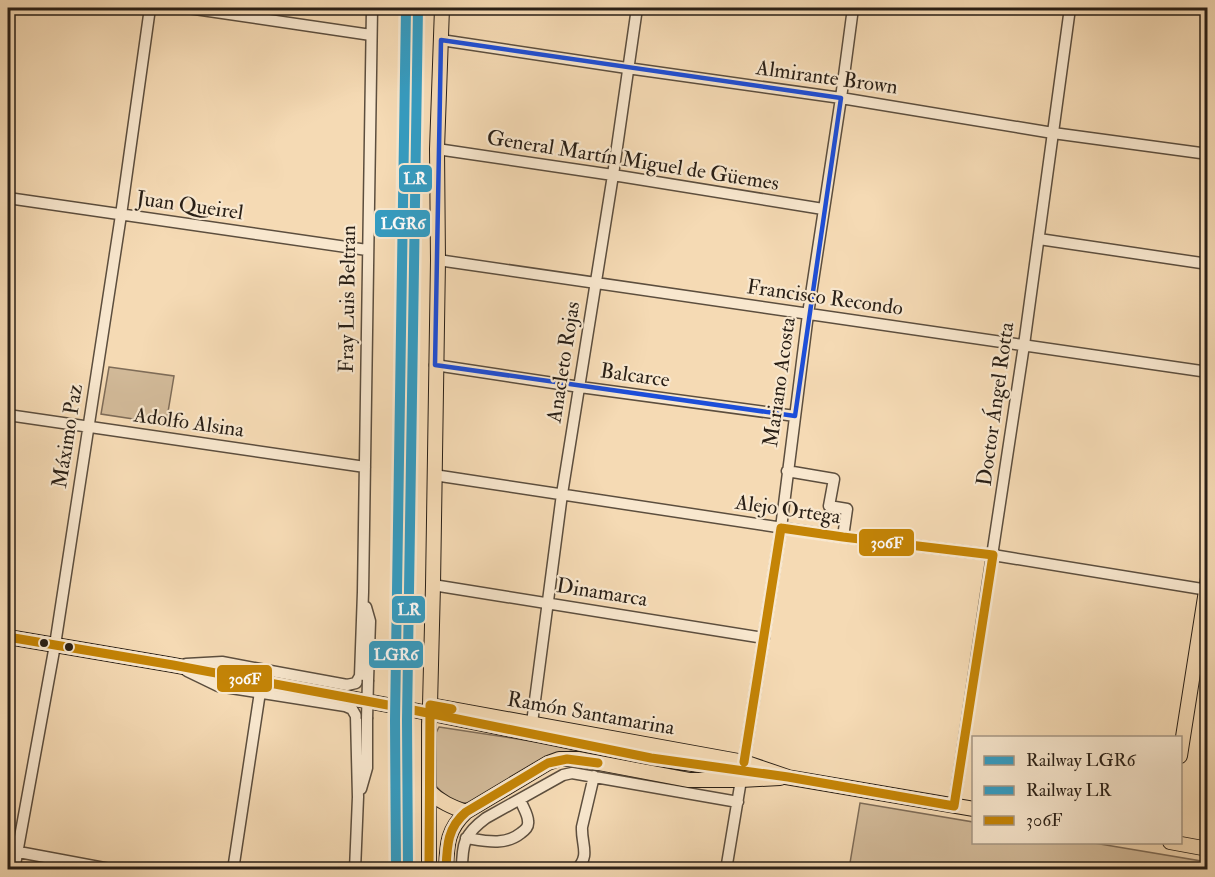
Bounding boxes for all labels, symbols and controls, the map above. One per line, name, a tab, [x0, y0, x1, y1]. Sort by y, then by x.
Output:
street label: Almirante Brown	[753, 54, 900, 101]
street label: General Martín Miguel de Güemes	[485, 124, 781, 197]
line badge: LR	[398, 164, 433, 193]
text: LR	[403, 169, 428, 189]
street label: Juan Queirel	[134, 184, 246, 226]
line badge: LGR6	[374, 209, 431, 238]
text: LGR6	[381, 214, 427, 234]
street label: Fray Luis Beltran	[333, 225, 362, 373]
street label: Francisco Recondo	[745, 273, 905, 322]
street label: Anacleto Rojas	[540, 300, 586, 426]
street label: Mariano Acosta	[757, 315, 802, 449]
street label: Doctor Ángel Rotta	[971, 320, 1020, 488]
street label: Balcarce	[599, 357, 672, 394]
street label: Máximo Paz	[46, 382, 89, 490]
street label: Adolfo Alsina	[131, 401, 246, 444]
street label: Alejo Ortega	[732, 489, 843, 530]
line badge: 306F	[858, 528, 915, 557]
text: 306F	[871, 533, 903, 553]
street label: Dinamarca	[554, 572, 650, 613]
line badge: LR	[391, 595, 426, 624]
text: LR	[397, 600, 422, 620]
unlabelled marker	[38, 637, 50, 649]
line badge: LGR6	[368, 640, 424, 669]
unlabelled marker	[63, 641, 75, 653]
text: LGR6	[374, 645, 420, 665]
line badge: 306F	[216, 664, 273, 693]
text: 306F	[229, 669, 261, 689]
street label: Ramón Santamarina	[505, 685, 677, 742]
legend	[972, 736, 1182, 844]
text: Railway LGR6	[1026, 749, 1137, 772]
text: Railway LR	[1026, 779, 1113, 802]
text: 306F	[1026, 809, 1063, 832]

